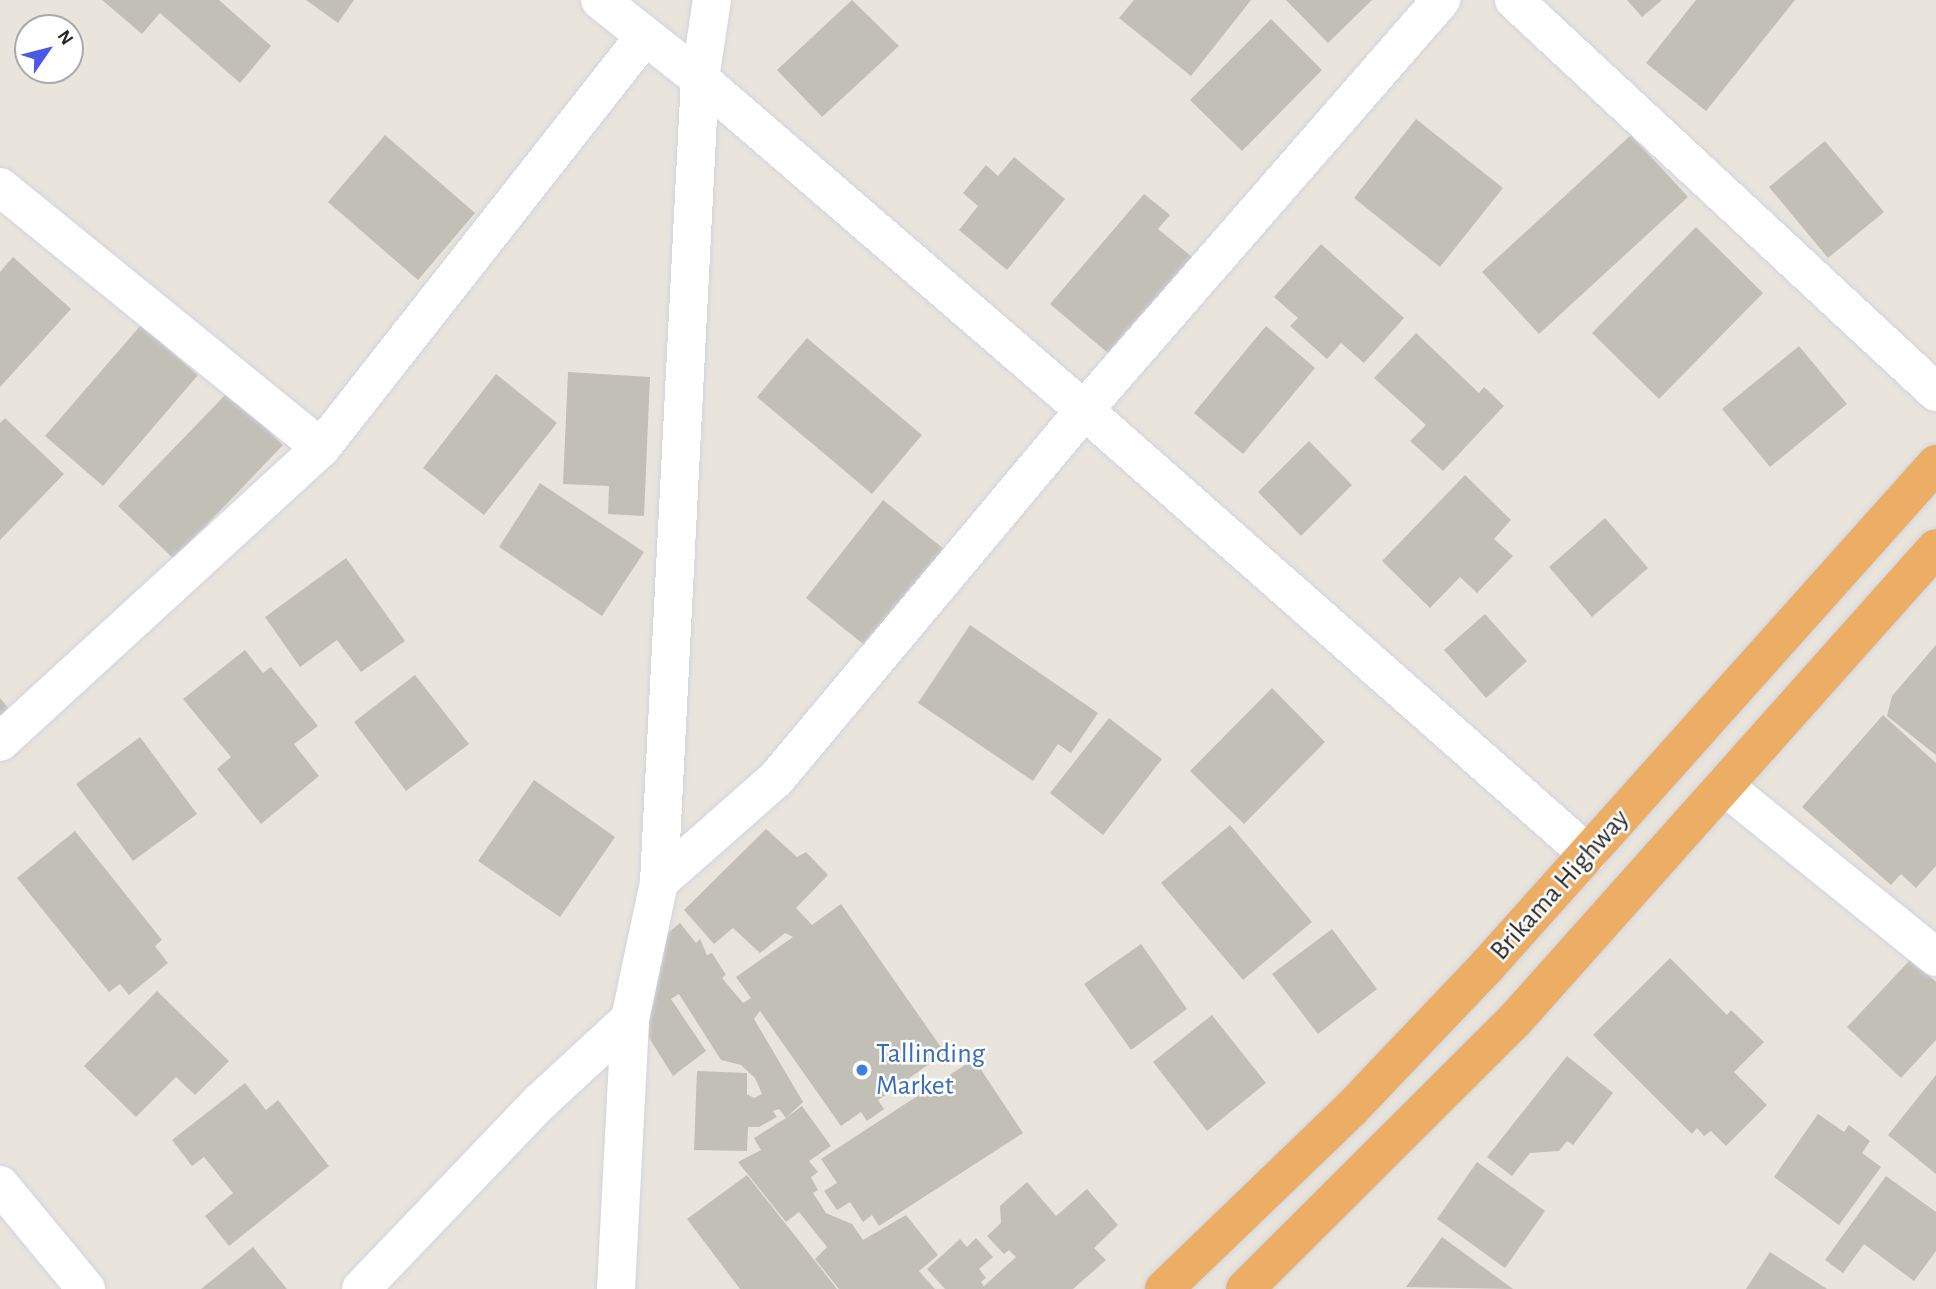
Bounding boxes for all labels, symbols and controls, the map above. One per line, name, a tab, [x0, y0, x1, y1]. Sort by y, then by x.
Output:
north arrow	[14, 14, 84, 84]
text: N	[53, 27, 77, 49]
street label: Brikama Highway	[1483, 802, 1637, 968]
place label: Tallinding Market	[876, 1037, 985, 1103]
marker: Tallinding Market	[854, 1062, 870, 1078]

